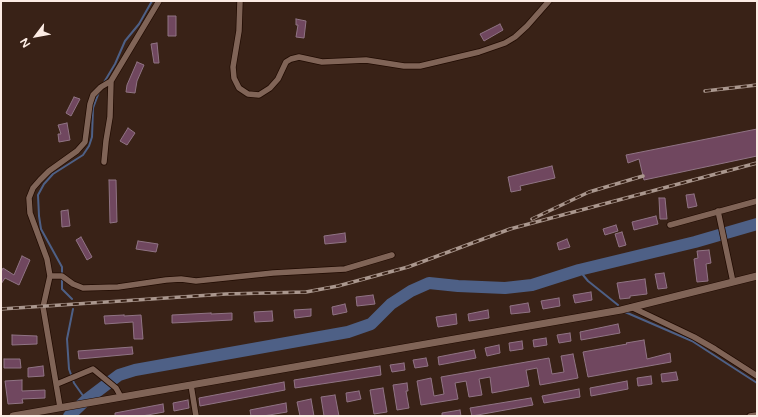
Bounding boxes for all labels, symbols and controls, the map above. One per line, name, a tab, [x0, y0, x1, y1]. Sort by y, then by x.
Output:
north arrow	[16, 16, 56, 56]
text: N	[18, 35, 33, 50]

